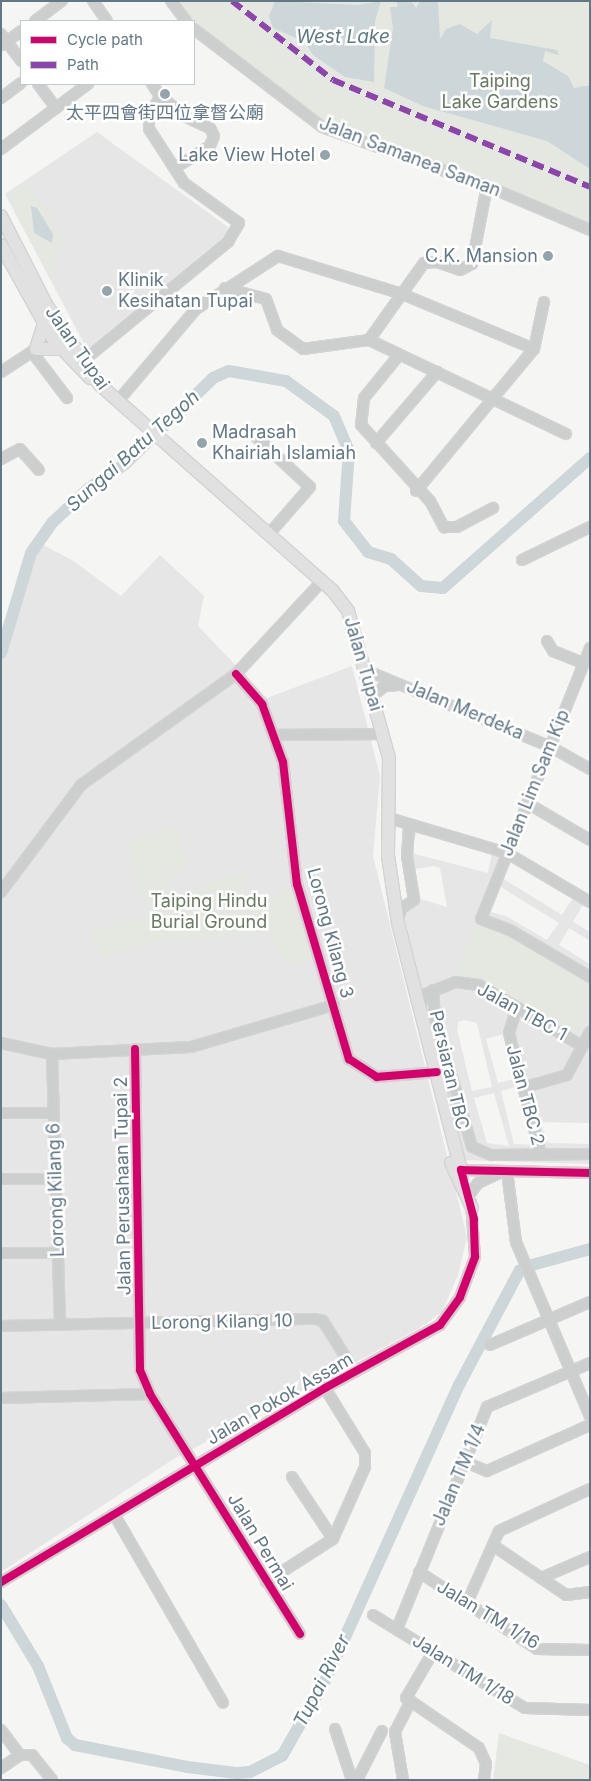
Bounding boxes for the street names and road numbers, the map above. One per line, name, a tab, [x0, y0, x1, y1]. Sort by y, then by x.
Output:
street label: Jalan Samanea Saman	[316, 112, 504, 202]
street label: Jalan Tupai	[40, 302, 114, 394]
street label: Jalan Tupai	[339, 614, 387, 714]
street label: Jalan Merdeka	[403, 676, 527, 744]
street label: Jalan Lim Sam Kip	[496, 707, 574, 859]
street label: Lorong Kilang 3	[302, 865, 358, 1001]
street label: Jalan TBC 1	[473, 978, 571, 1046]
street label: Persiaran TBC	[425, 1008, 473, 1132]
street label: Jalan TBC 2	[501, 1042, 549, 1148]
street label: Jalan Perusahaan Tupai 2	[110, 1076, 136, 1296]
street label: Lorong Kilang 6	[43, 1123, 69, 1257]
street label: Lorong Kilang 10	[151, 1310, 293, 1334]
street label: Jalan Pokok Assam	[203, 1348, 357, 1450]
street label: Jalan TM 1/4	[428, 1421, 490, 1529]
street label: Jalan Permai	[222, 1489, 298, 1595]
street label: Jalan TM 1/16	[433, 1576, 543, 1654]
street label: Jalan TM 1/18	[408, 1630, 518, 1710]

